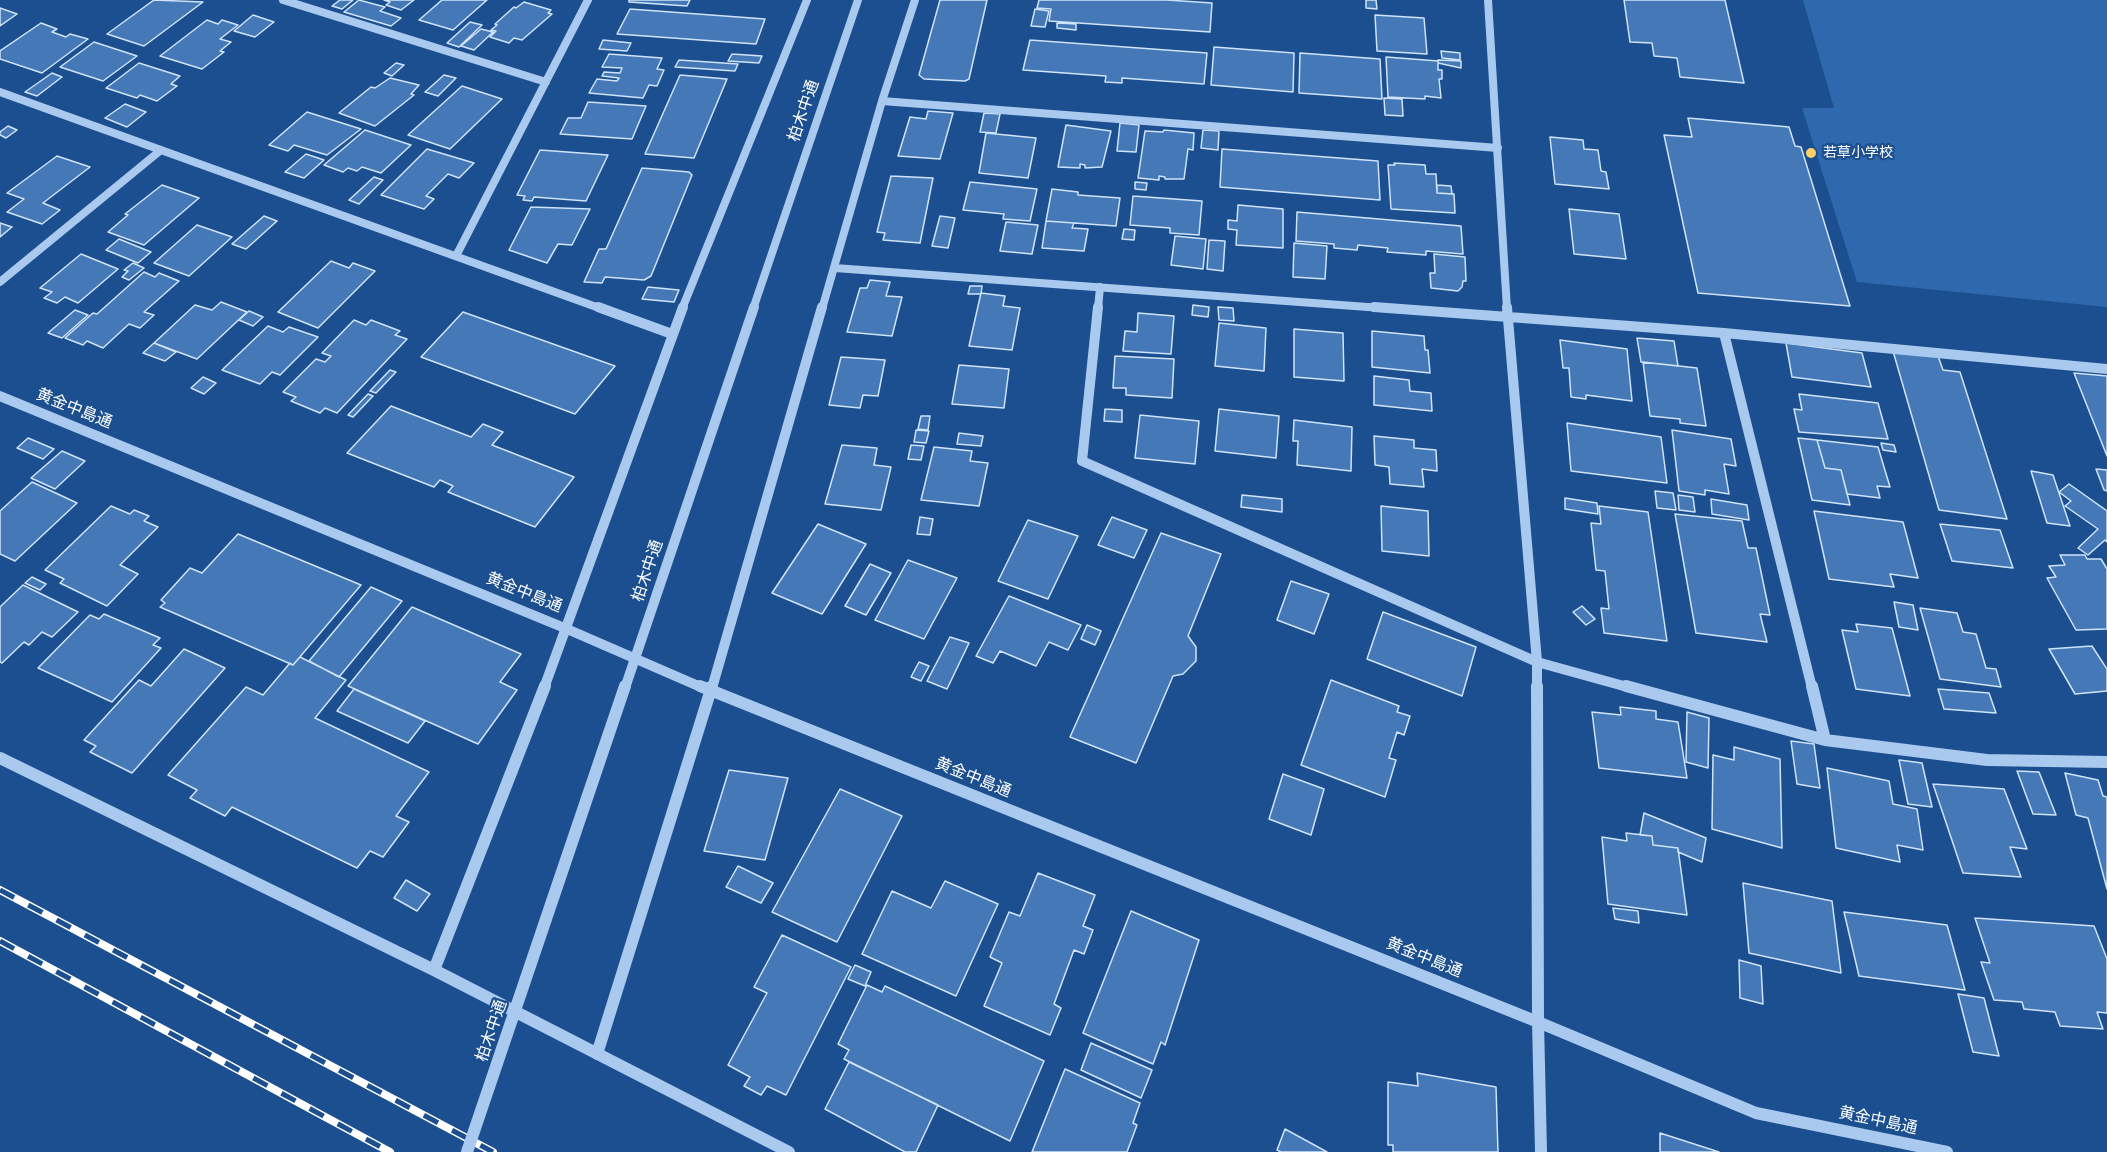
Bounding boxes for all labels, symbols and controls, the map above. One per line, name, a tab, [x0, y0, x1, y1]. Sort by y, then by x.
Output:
street label: 柏木中通	[785, 78, 823, 144]
place label: 若草小学校	[1823, 145, 1893, 161]
marker: 若草小学校	[1804, 146, 1818, 160]
street label: 黄金中島通	[33, 385, 115, 433]
street label: 柏木中通	[629, 538, 667, 604]
street label: 黄金中島通	[483, 569, 565, 617]
street label: 黄金中島通	[932, 754, 1014, 802]
street label: 黄金中島通	[1383, 934, 1465, 982]
street label: 柏木中通	[473, 998, 511, 1064]
street label: 黄金中島通	[1837, 1103, 1919, 1139]

